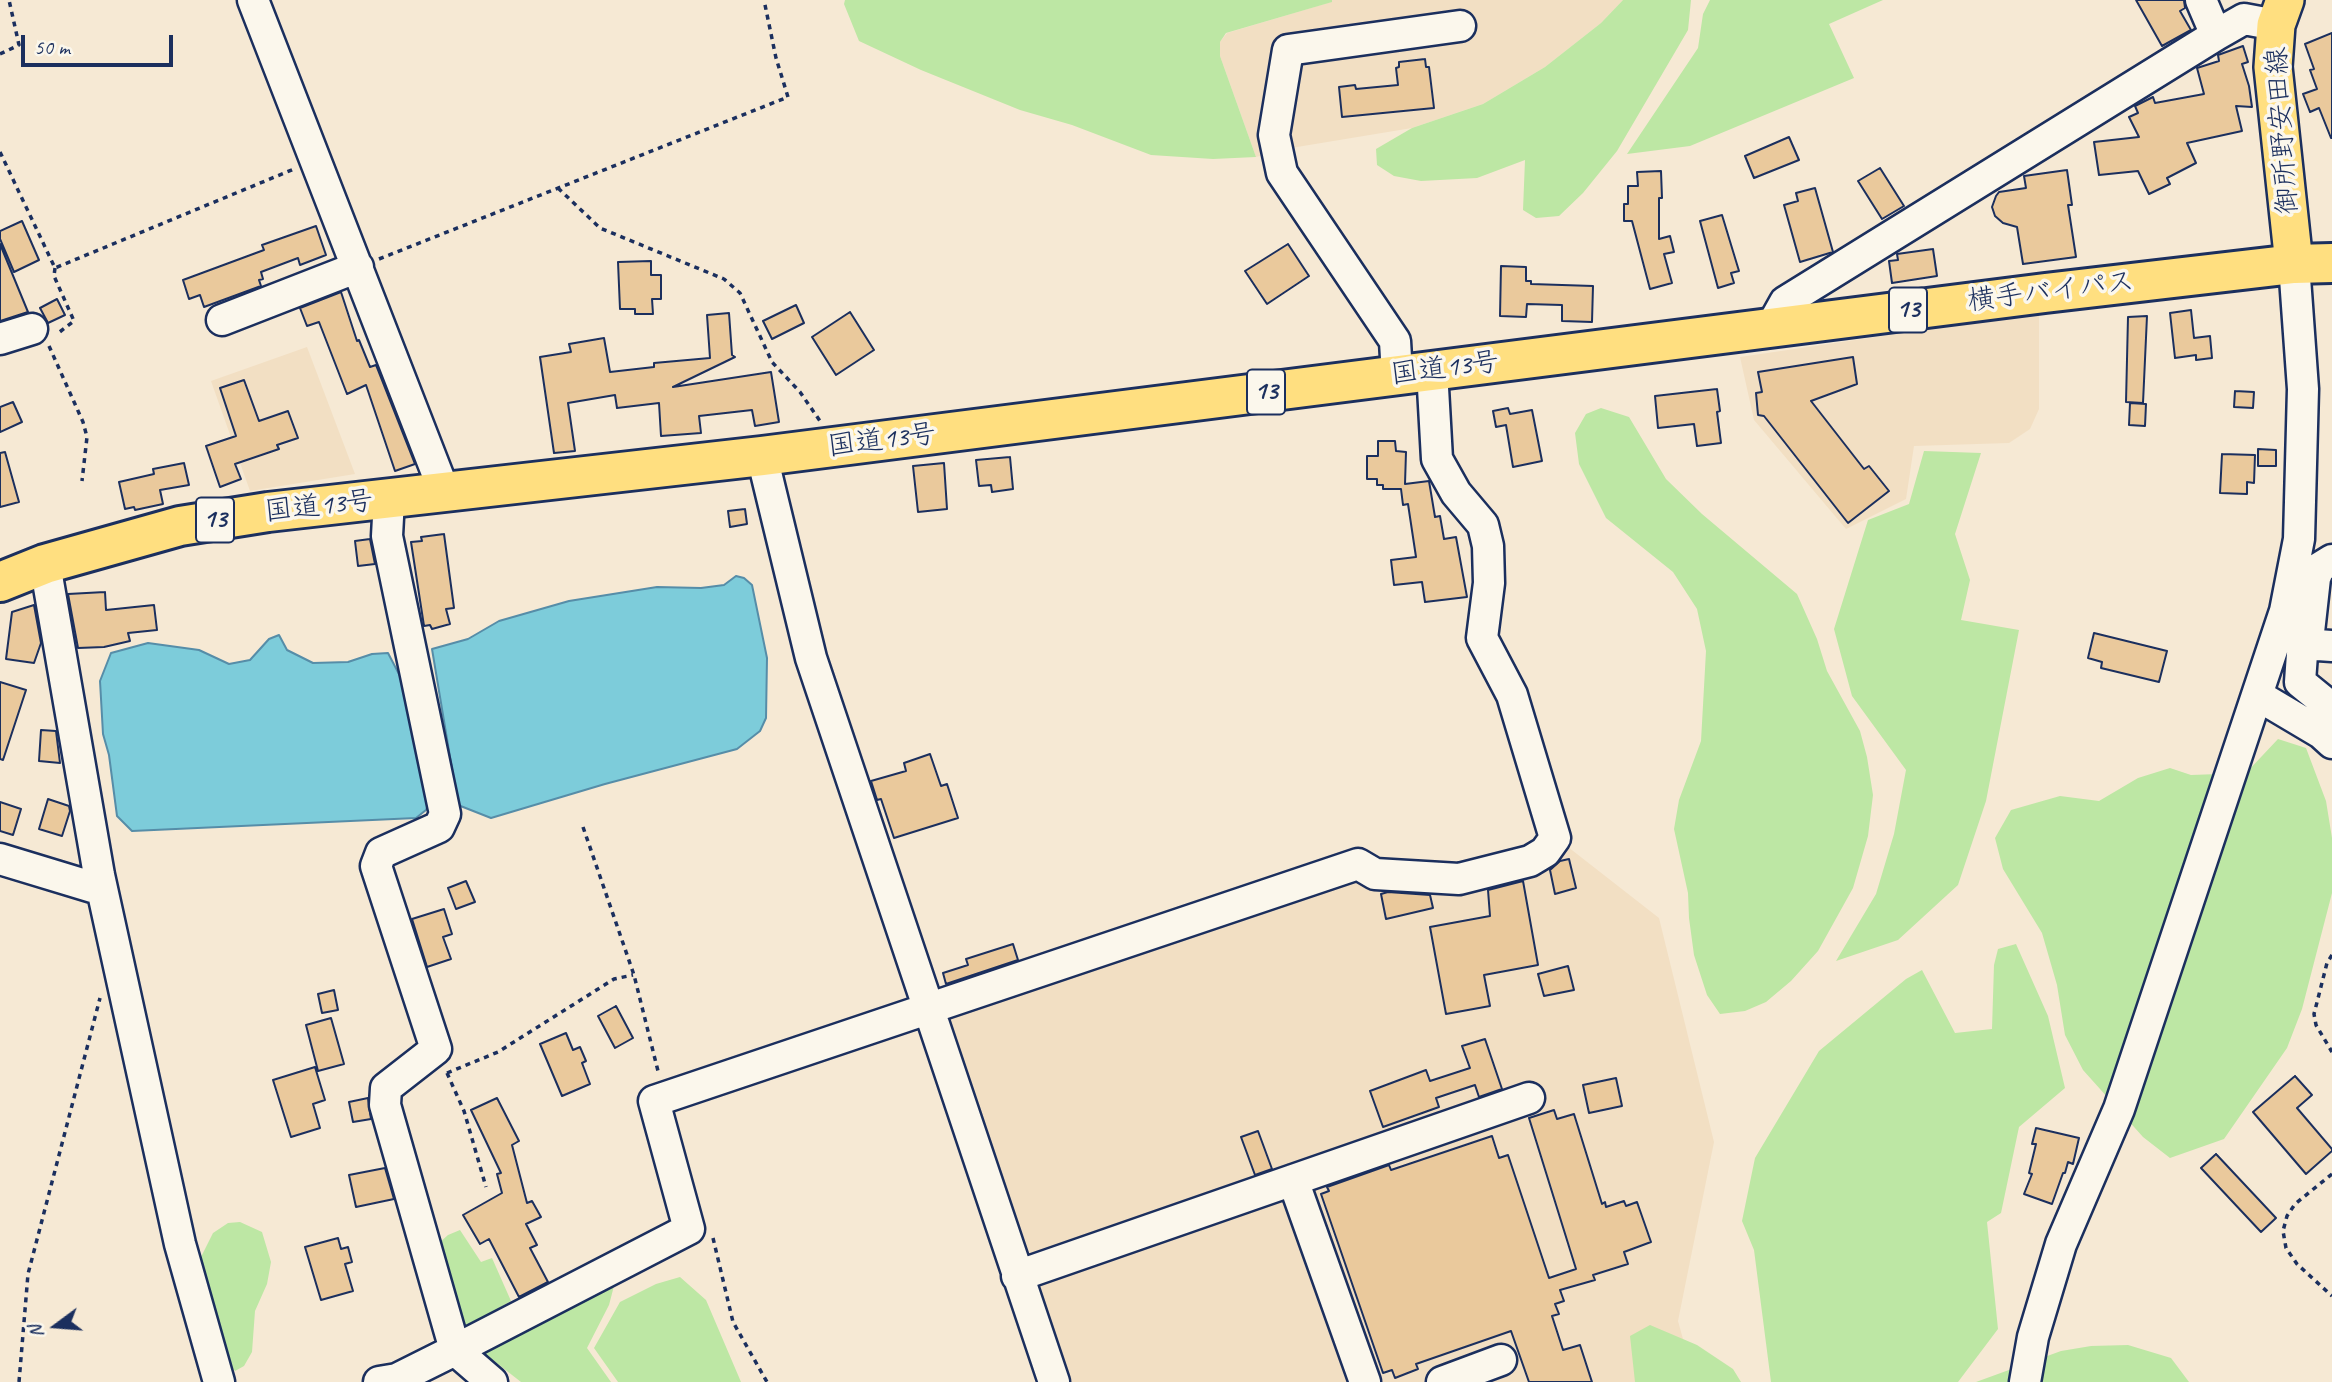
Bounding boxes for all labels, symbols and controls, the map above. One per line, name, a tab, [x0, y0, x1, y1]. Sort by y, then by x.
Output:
scale bar	[24, 21, 177, 65]
text: 50 m	[34, 34, 70, 60]
street label: 御所野安田線	[2260, 46, 2306, 216]
street label: 横手バイパス	[1966, 265, 2136, 319]
road number: 13	[1889, 288, 1927, 332]
street label: 国道13号	[1389, 346, 1501, 392]
road number: 13	[1247, 370, 1285, 414]
street label: 国道13号	[826, 418, 938, 464]
street label: 国道13号	[263, 485, 375, 529]
road number: 13	[196, 498, 234, 542]
north arrow	[21, 1291, 91, 1361]
text: N	[23, 1323, 49, 1341]

